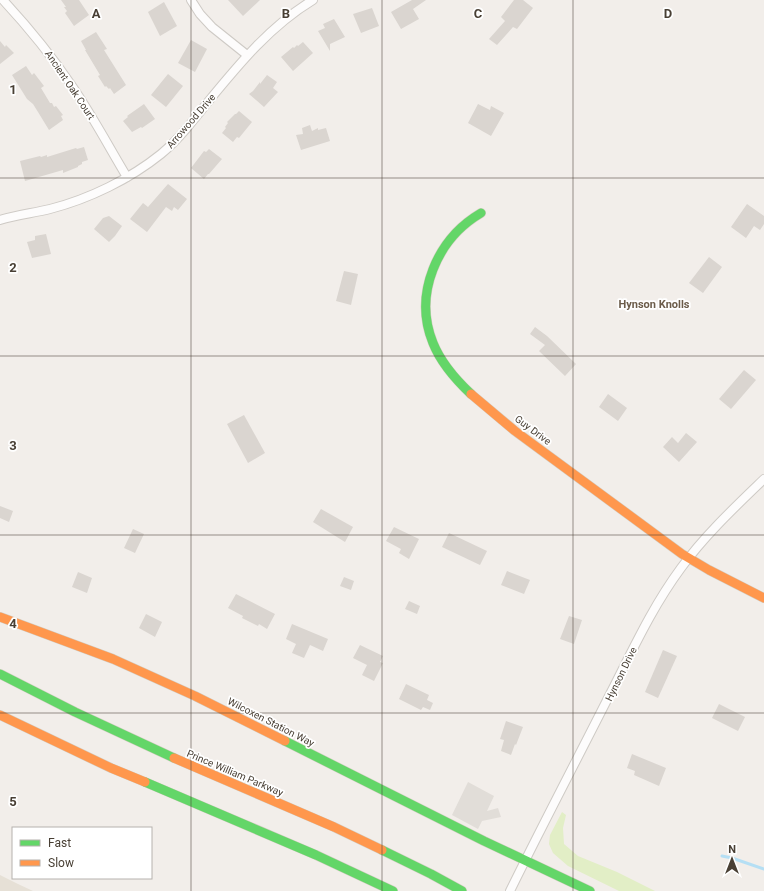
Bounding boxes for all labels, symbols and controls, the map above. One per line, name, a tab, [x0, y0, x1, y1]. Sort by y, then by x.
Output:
text: A	[92, 6, 101, 21]
text: B	[282, 6, 290, 21]
text: C	[474, 6, 483, 21]
text: D	[664, 6, 672, 21]
street label: Ancient Oak Court	[43, 48, 97, 122]
text: 1	[9, 82, 17, 97]
street label: Arrowood Drive	[164, 92, 218, 150]
text: 2	[9, 260, 17, 275]
district label: Hynson Knolls	[618, 298, 690, 311]
street label: Guy Drive	[513, 413, 553, 447]
text: 3	[9, 438, 17, 453]
text: 4	[9, 616, 17, 631]
street label: Hynson Drive	[603, 645, 639, 703]
street label: Wilcoxen Station Way	[226, 695, 316, 749]
street label: Prince William Parkway	[185, 748, 285, 798]
text: 5	[9, 794, 17, 809]
legend	[12, 827, 152, 879]
text: Fast	[48, 836, 71, 850]
north arrow	[712, 839, 752, 879]
text: N	[728, 843, 736, 856]
text: Slow	[48, 856, 74, 870]

